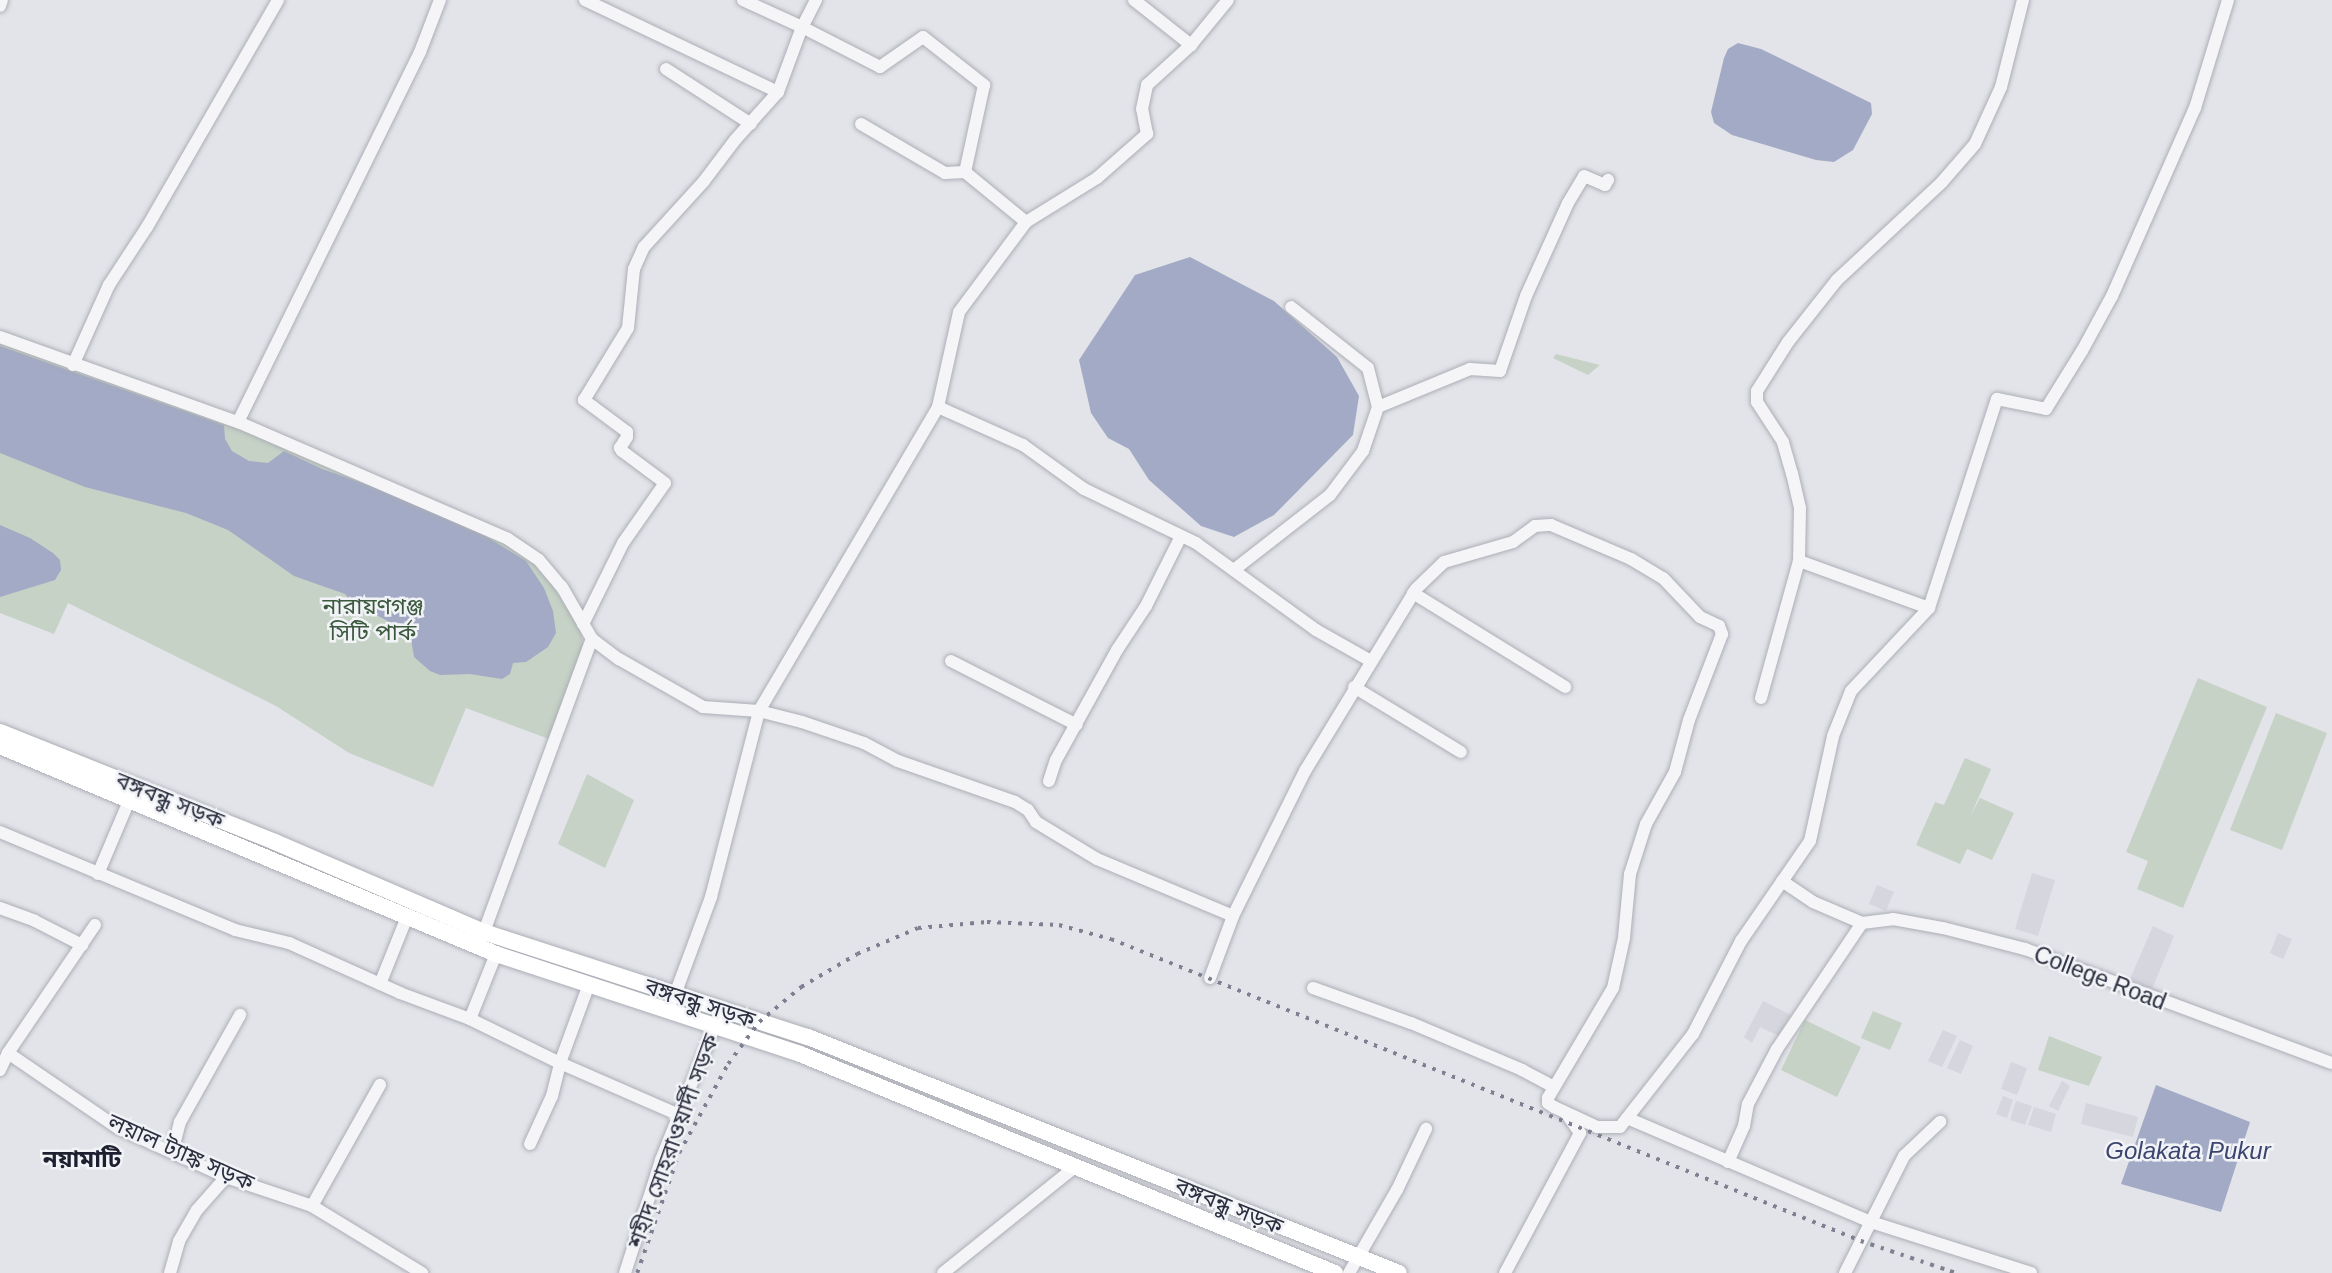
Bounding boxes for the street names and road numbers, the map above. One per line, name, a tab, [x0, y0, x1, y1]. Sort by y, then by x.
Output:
street label: বঙ্গবন্ধু সড়ক	[112, 766, 228, 834]
street label: College Road	[2030, 940, 2170, 1016]
street label: বঙ্গবন্ধু সড়ক	[641, 972, 759, 1034]
street label: শহীদ সোহরাওয়ার্দী সড়ক	[621, 1030, 725, 1252]
street label: লয়াল ট্যাঙ্ক সড়ক	[104, 1107, 258, 1197]
street label: বঙ্গবন্ধু সড়ক	[1171, 1172, 1287, 1240]

